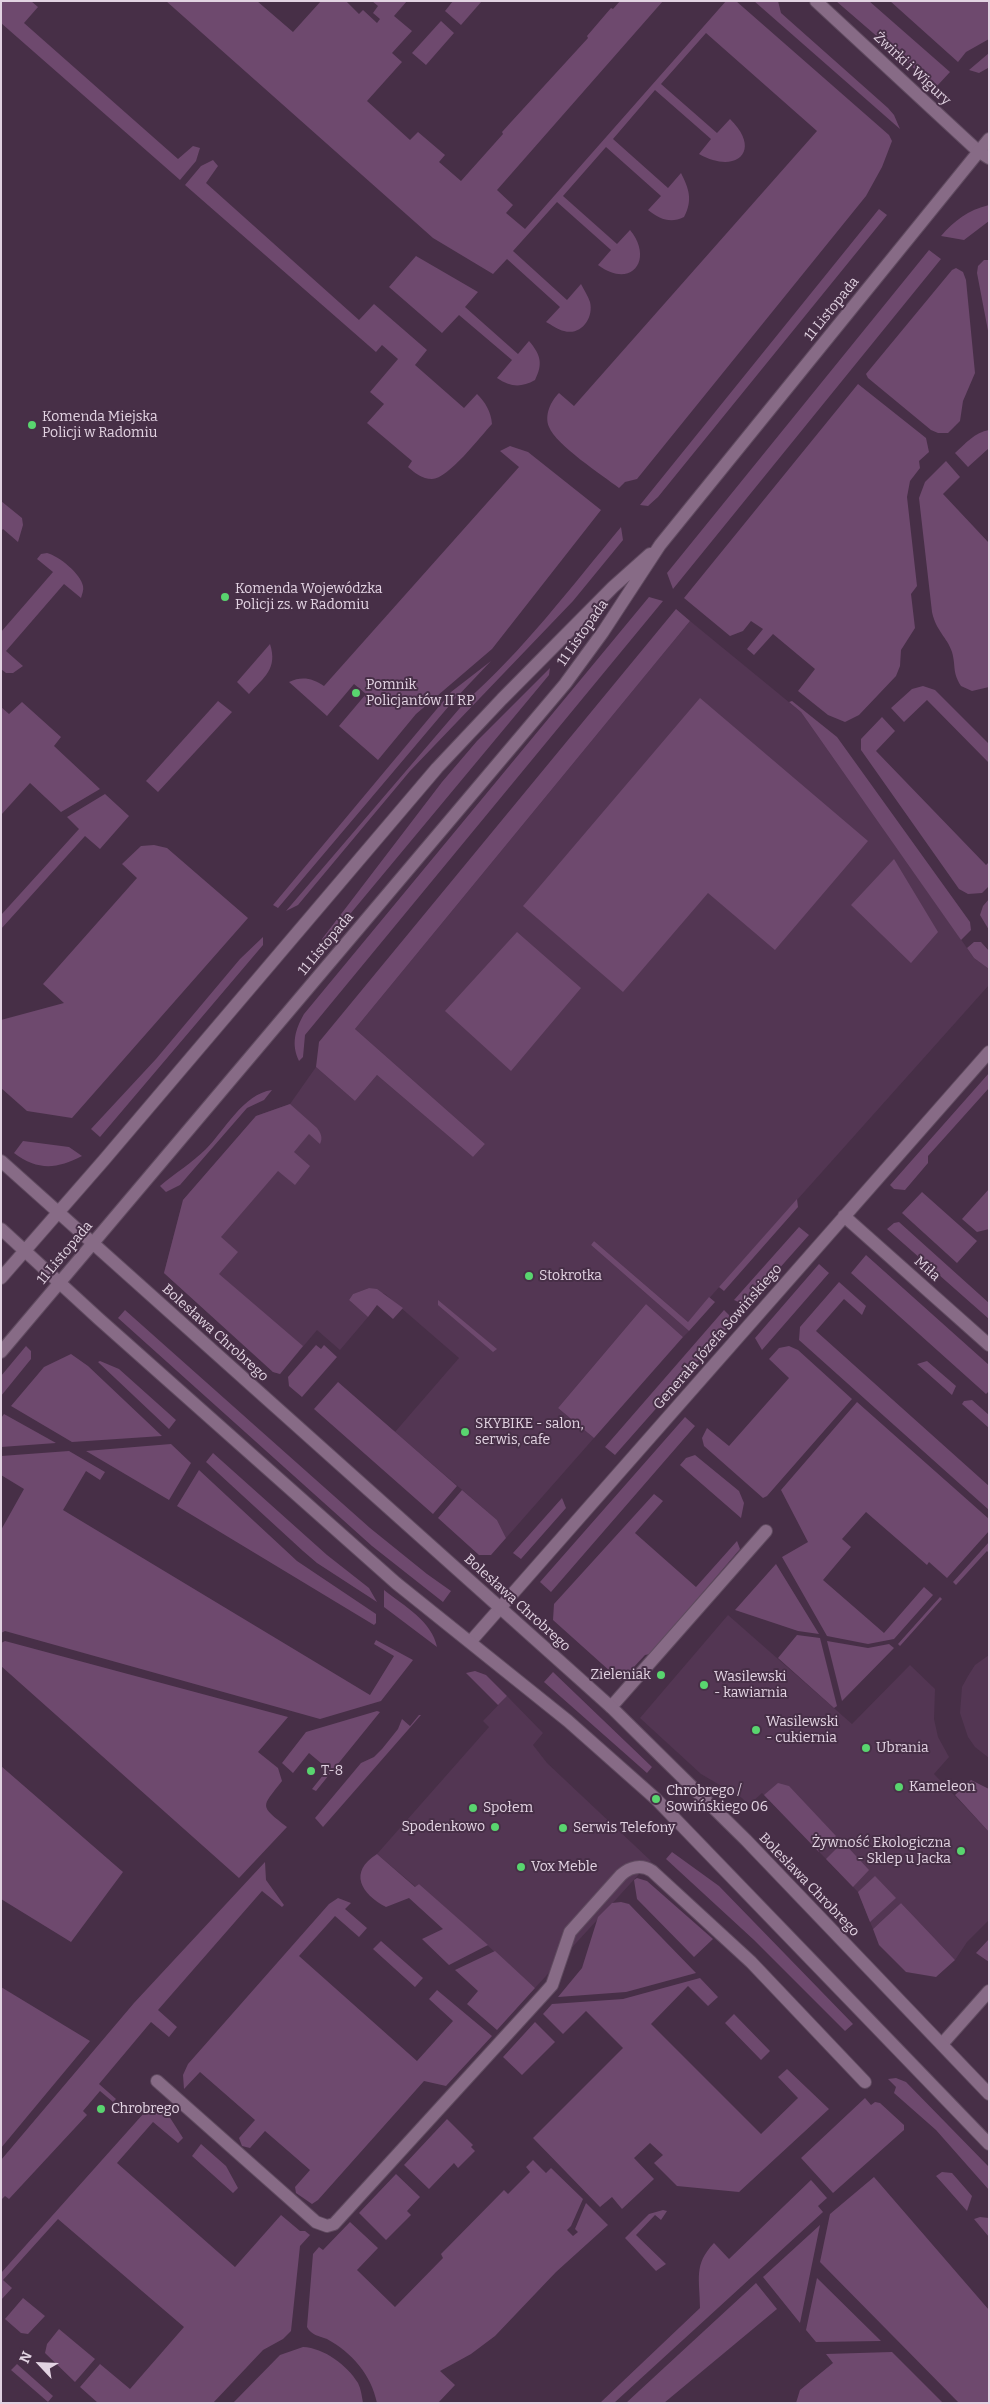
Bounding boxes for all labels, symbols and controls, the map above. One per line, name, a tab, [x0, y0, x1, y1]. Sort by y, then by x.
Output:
street label: Żwirki i Wigury	[870, 29, 954, 109]
street label: 11 Listopada	[801, 274, 863, 344]
place label: Komenda Miejska Policji w Radomiu	[42, 409, 158, 442]
marker: Komenda Miejska Policji w Radomiu	[26, 419, 38, 431]
place label: Komenda Wojewódzka Policji zs. w Radomiu	[235, 581, 382, 614]
marker: Komenda Wojewódzka Policji zs. w Radomiu	[219, 591, 231, 603]
street label: 11 Listopada	[554, 597, 612, 669]
place label: Pomnik Policjantów II RP	[366, 677, 475, 710]
marker: Pomnik Policjantów II RP	[350, 687, 362, 699]
street label: 11 Listopada	[295, 909, 357, 979]
street label: 11 Listopada	[34, 1218, 96, 1288]
street label: Miła	[911, 1253, 943, 1285]
street label: Generała Józefa Sowińskiego	[650, 1261, 786, 1413]
place label: Stokrotka	[539, 1268, 602, 1284]
marker: Stokrotka	[523, 1270, 535, 1282]
street label: Bolesława Chrobrego	[158, 1281, 272, 1385]
place label: SKYBIKE - salon, serwis, cafe	[475, 1416, 584, 1448]
marker: SKYBIKE - salon, serwis, cafe	[459, 1426, 471, 1438]
street label: Bolesława Chrobrego	[460, 1551, 574, 1655]
place label: Zieleniak	[591, 1667, 651, 1683]
marker: Zieleniak	[655, 1669, 667, 1681]
place label: Wasilewski - kawiarnia	[714, 1669, 787, 1701]
marker: Wasilewski - kawiarnia	[698, 1679, 710, 1691]
place label: Wasilewski - cukiernia	[766, 1714, 839, 1746]
marker: Wasilewski - cukiernia	[750, 1724, 762, 1736]
place label: Ubrania	[876, 1740, 929, 1756]
marker: Ubrania	[860, 1742, 872, 1754]
place label: T-8	[321, 1763, 343, 1779]
marker: T-8	[305, 1765, 317, 1777]
place label: Kameleon	[909, 1779, 976, 1795]
marker: Kameleon	[893, 1781, 905, 1793]
place label: Chrobrego / Sowińskiego 06	[666, 1783, 768, 1815]
marker: Chrobrego / Sowińskiego 06	[650, 1793, 662, 1805]
place label: Społem	[483, 1800, 533, 1816]
marker: Społem	[467, 1802, 479, 1814]
place label: Spodenkowo	[402, 1819, 485, 1835]
place label: Serwis Telefony	[573, 1820, 675, 1836]
marker: Spodenkowo	[489, 1821, 501, 1833]
marker: Serwis Telefony	[557, 1822, 569, 1834]
street label: Bolesława Chrobrego	[755, 1830, 863, 1940]
place label: Żywność Ekologiczna - Sklep u Jacka	[812, 1835, 951, 1868]
marker: Żywność Ekologiczna - Sklep u Jacka	[955, 1845, 967, 1857]
place label: Vox Meble	[531, 1859, 597, 1875]
marker: Vox Meble	[515, 1861, 527, 1873]
place label: Chrobrego	[111, 2101, 180, 2117]
marker: Chrobrego	[95, 2103, 107, 2115]
north arrow	[15, 2339, 65, 2389]
text: N	[16, 2349, 36, 2366]

